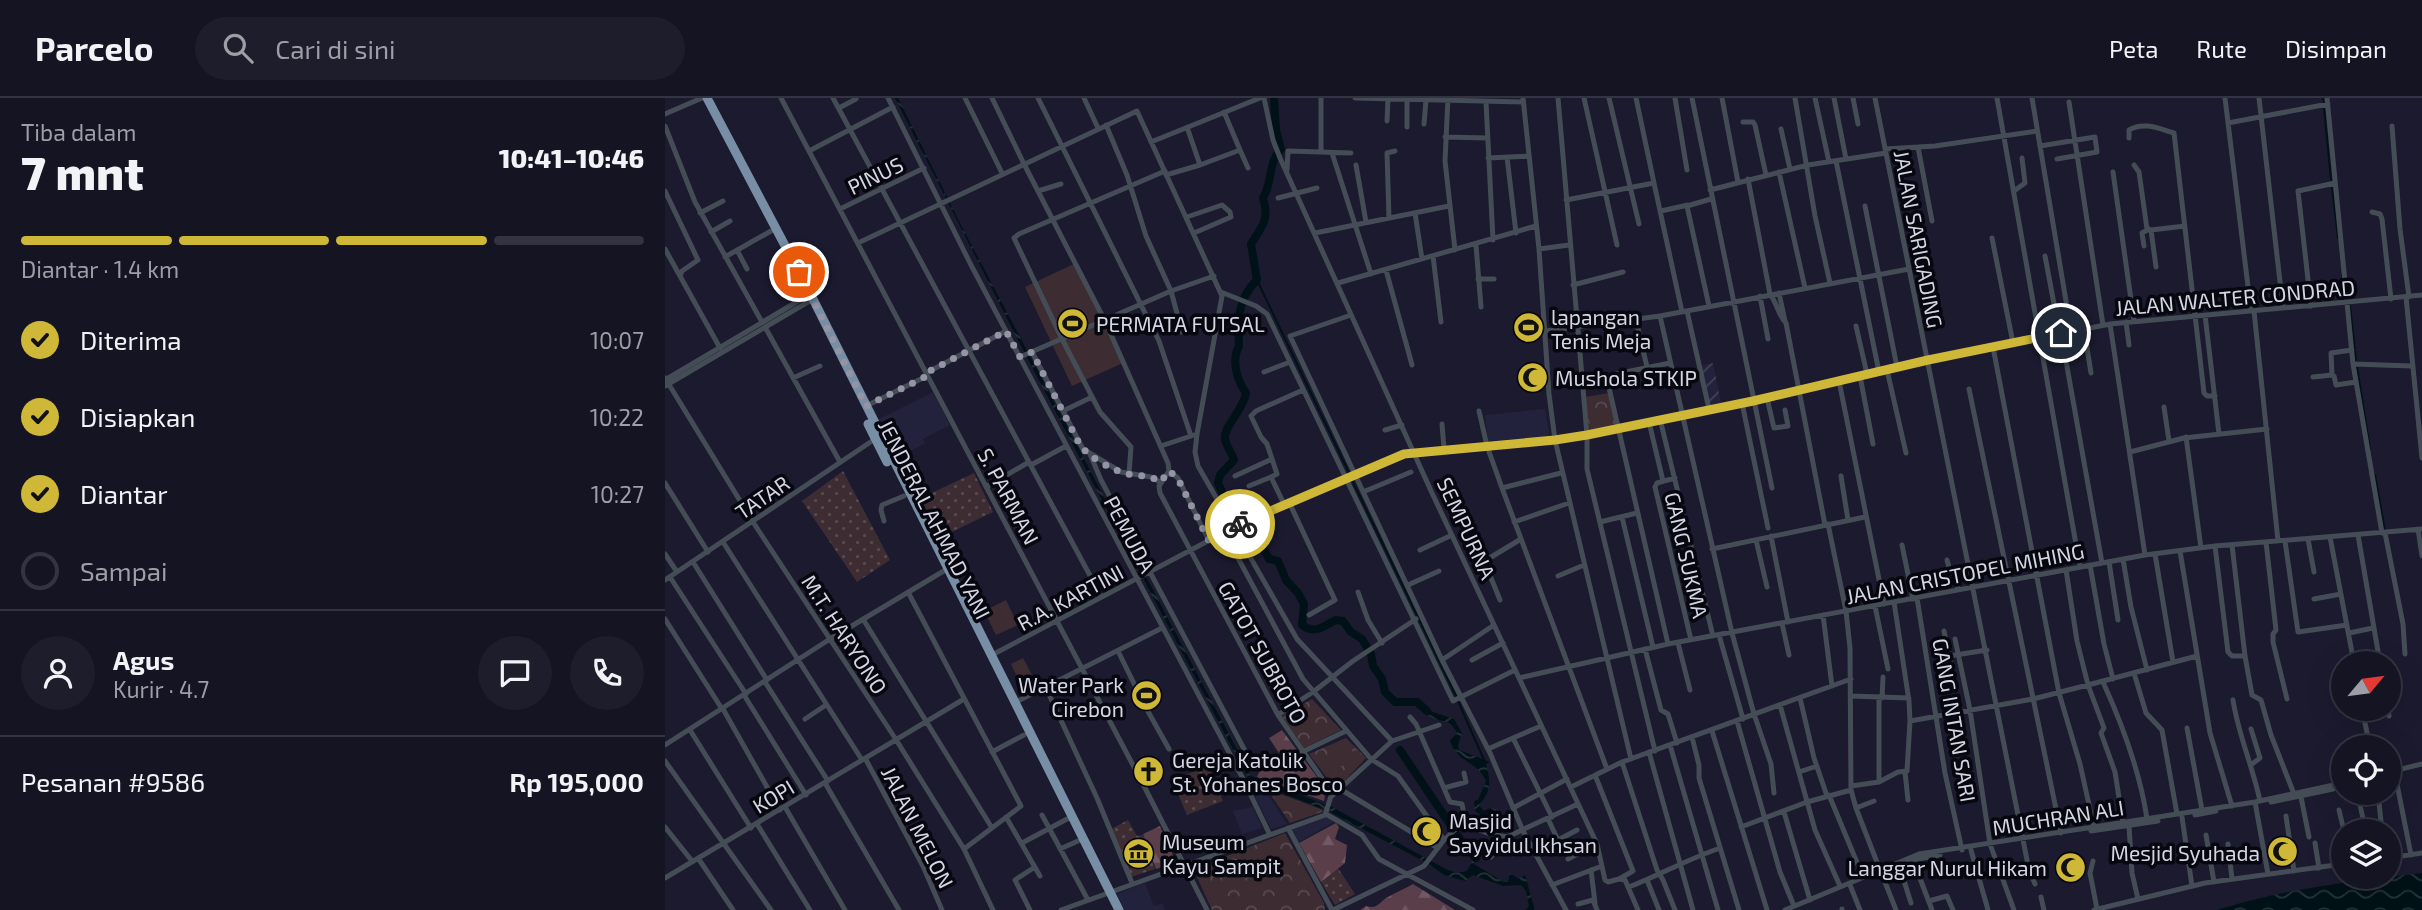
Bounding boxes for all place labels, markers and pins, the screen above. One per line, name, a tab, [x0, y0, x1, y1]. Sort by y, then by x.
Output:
pin	[769, 242, 829, 302]
pin	[2031, 303, 2091, 363]
place label: lapangan Tenis Meja	[1551, 304, 1651, 354]
sports icon: PERMATA FUTSAL	[1056, 306, 1090, 340]
place label: PERMATA FUTSAL	[1096, 311, 1265, 336]
sports icon: lapangan Tenis Meja	[1511, 311, 1545, 345]
mosque icon: Mushola STKIP	[1515, 360, 1549, 394]
place label: Mushola STKIP	[1555, 365, 1697, 390]
place label: Water Park Cirebon	[1018, 672, 1124, 721]
sports icon: Water Park Cirebon	[1130, 679, 1164, 713]
place label: Gereja Katolik St. Yohanes Bosco	[1172, 747, 1343, 796]
church icon: Gereja Katolik St. Yohanes Bosco	[1132, 754, 1166, 788]
place label: Masjid Sayyidul Ikhsan	[1449, 808, 1597, 857]
mosque icon: Masjid Sayyidul Ikhsan	[1409, 815, 1443, 849]
place label: Museum Kayu Sampit	[1162, 829, 1281, 878]
mosque icon: Mesjid Syuhada	[2266, 835, 2300, 869]
museum icon: Museum Kayu Sampit	[1122, 836, 1156, 870]
place label: Mesjid Syuhada	[2110, 840, 2260, 866]
mosque icon: Langgar Nurul Hikam	[2053, 850, 2087, 884]
place label: Langgar Nurul Hikam	[1848, 855, 2047, 880]

